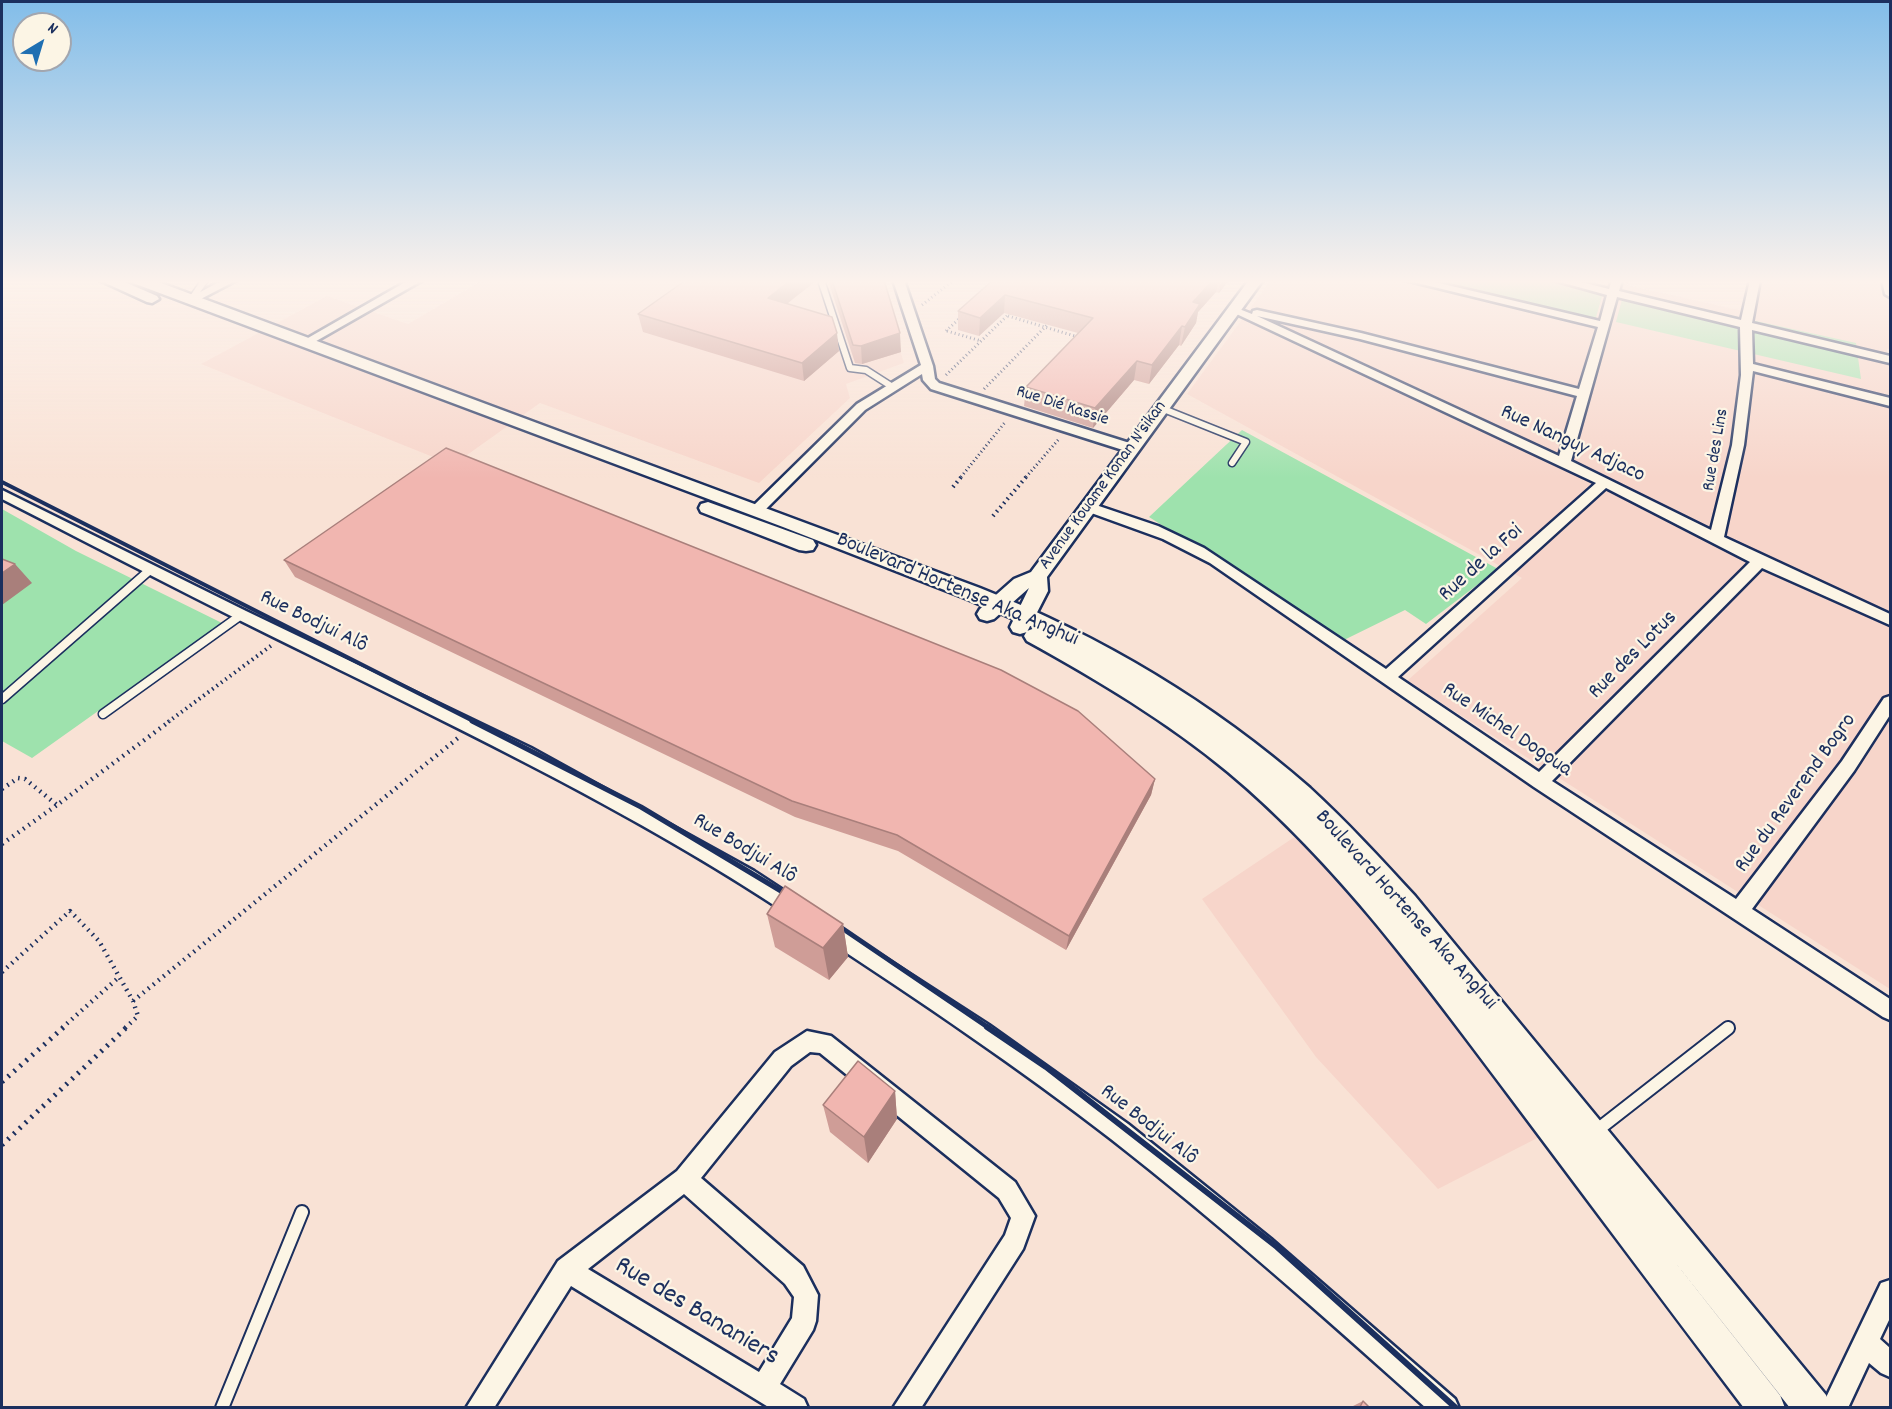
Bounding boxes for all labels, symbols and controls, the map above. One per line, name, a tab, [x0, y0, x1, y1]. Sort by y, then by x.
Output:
north arrow	[12, 12, 72, 72]
text: N	[42, 18, 62, 40]
street label: Rue Dié Kassie	[1013, 382, 1111, 432]
street label: Avenue Kouame Konan N'sikan	[1036, 397, 1172, 575]
street label: Rue Nanguy Adjaco	[1496, 400, 1648, 490]
street label: Rue des Lins	[1699, 407, 1735, 493]
street label: Rue de la Foi	[1434, 519, 1530, 609]
street label: Boulevard Hortense Aka Anghui	[832, 528, 1082, 654]
street label: Rue Bodjui Alô	[255, 586, 371, 660]
street label: Rue des Lotus	[1584, 606, 1684, 706]
street label: Rue Michel Dogoua	[1436, 678, 1576, 784]
street label: Rue du Reverend Bogro	[1730, 709, 1864, 879]
street label: Boulevard Hortense Aka Anghui	[1308, 805, 1502, 1017]
street label: Rue Bodjui Alô	[687, 809, 801, 891]
street label: Rue Bodjui Alô	[1094, 1080, 1202, 1172]
street label: Rue des Bananiers	[608, 1251, 784, 1375]

